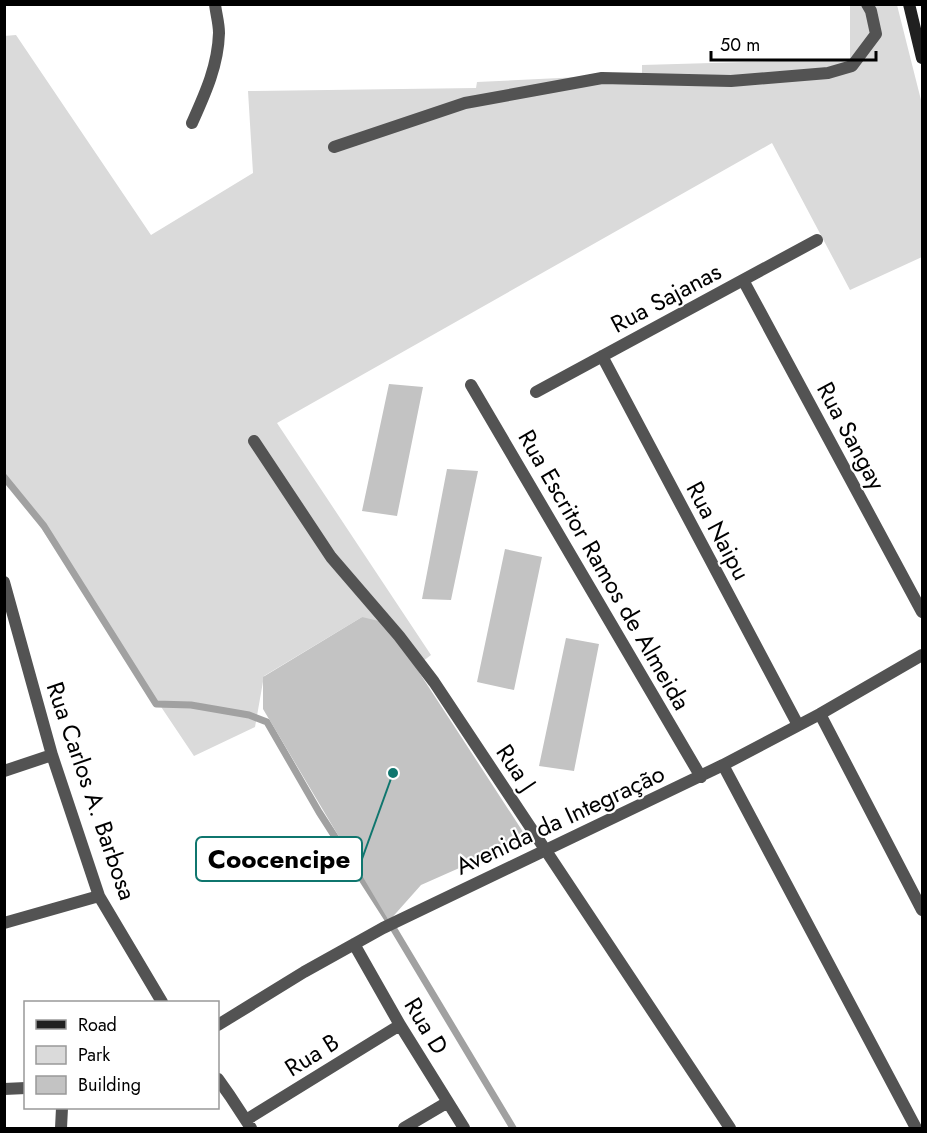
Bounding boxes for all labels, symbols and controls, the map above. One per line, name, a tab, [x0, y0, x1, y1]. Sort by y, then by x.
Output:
scale bar	[711, 24, 876, 62]
text: 50 m	[720, 32, 760, 58]
street label: Rua Sajanas	[604, 254, 727, 341]
street label: Rua Sangay	[808, 376, 895, 496]
street label: Rua Escritor Ramos de Almeida	[510, 423, 699, 717]
street label: Rua Naipu	[678, 475, 759, 586]
street label: Rua Carlos A. Barbosa	[38, 677, 145, 905]
street label: Rua J	[488, 737, 545, 798]
street label: Avenida da Integração	[449, 756, 670, 883]
callout: Coocencipe	[196, 837, 362, 881]
text: Coocencipe	[208, 840, 350, 878]
street label: Rua D	[396, 991, 457, 1061]
legend	[24, 1001, 219, 1109]
text: Road	[78, 1012, 117, 1038]
street label: Rua B	[278, 1024, 346, 1085]
text: Park	[78, 1042, 110, 1068]
text: Building	[78, 1072, 141, 1098]

